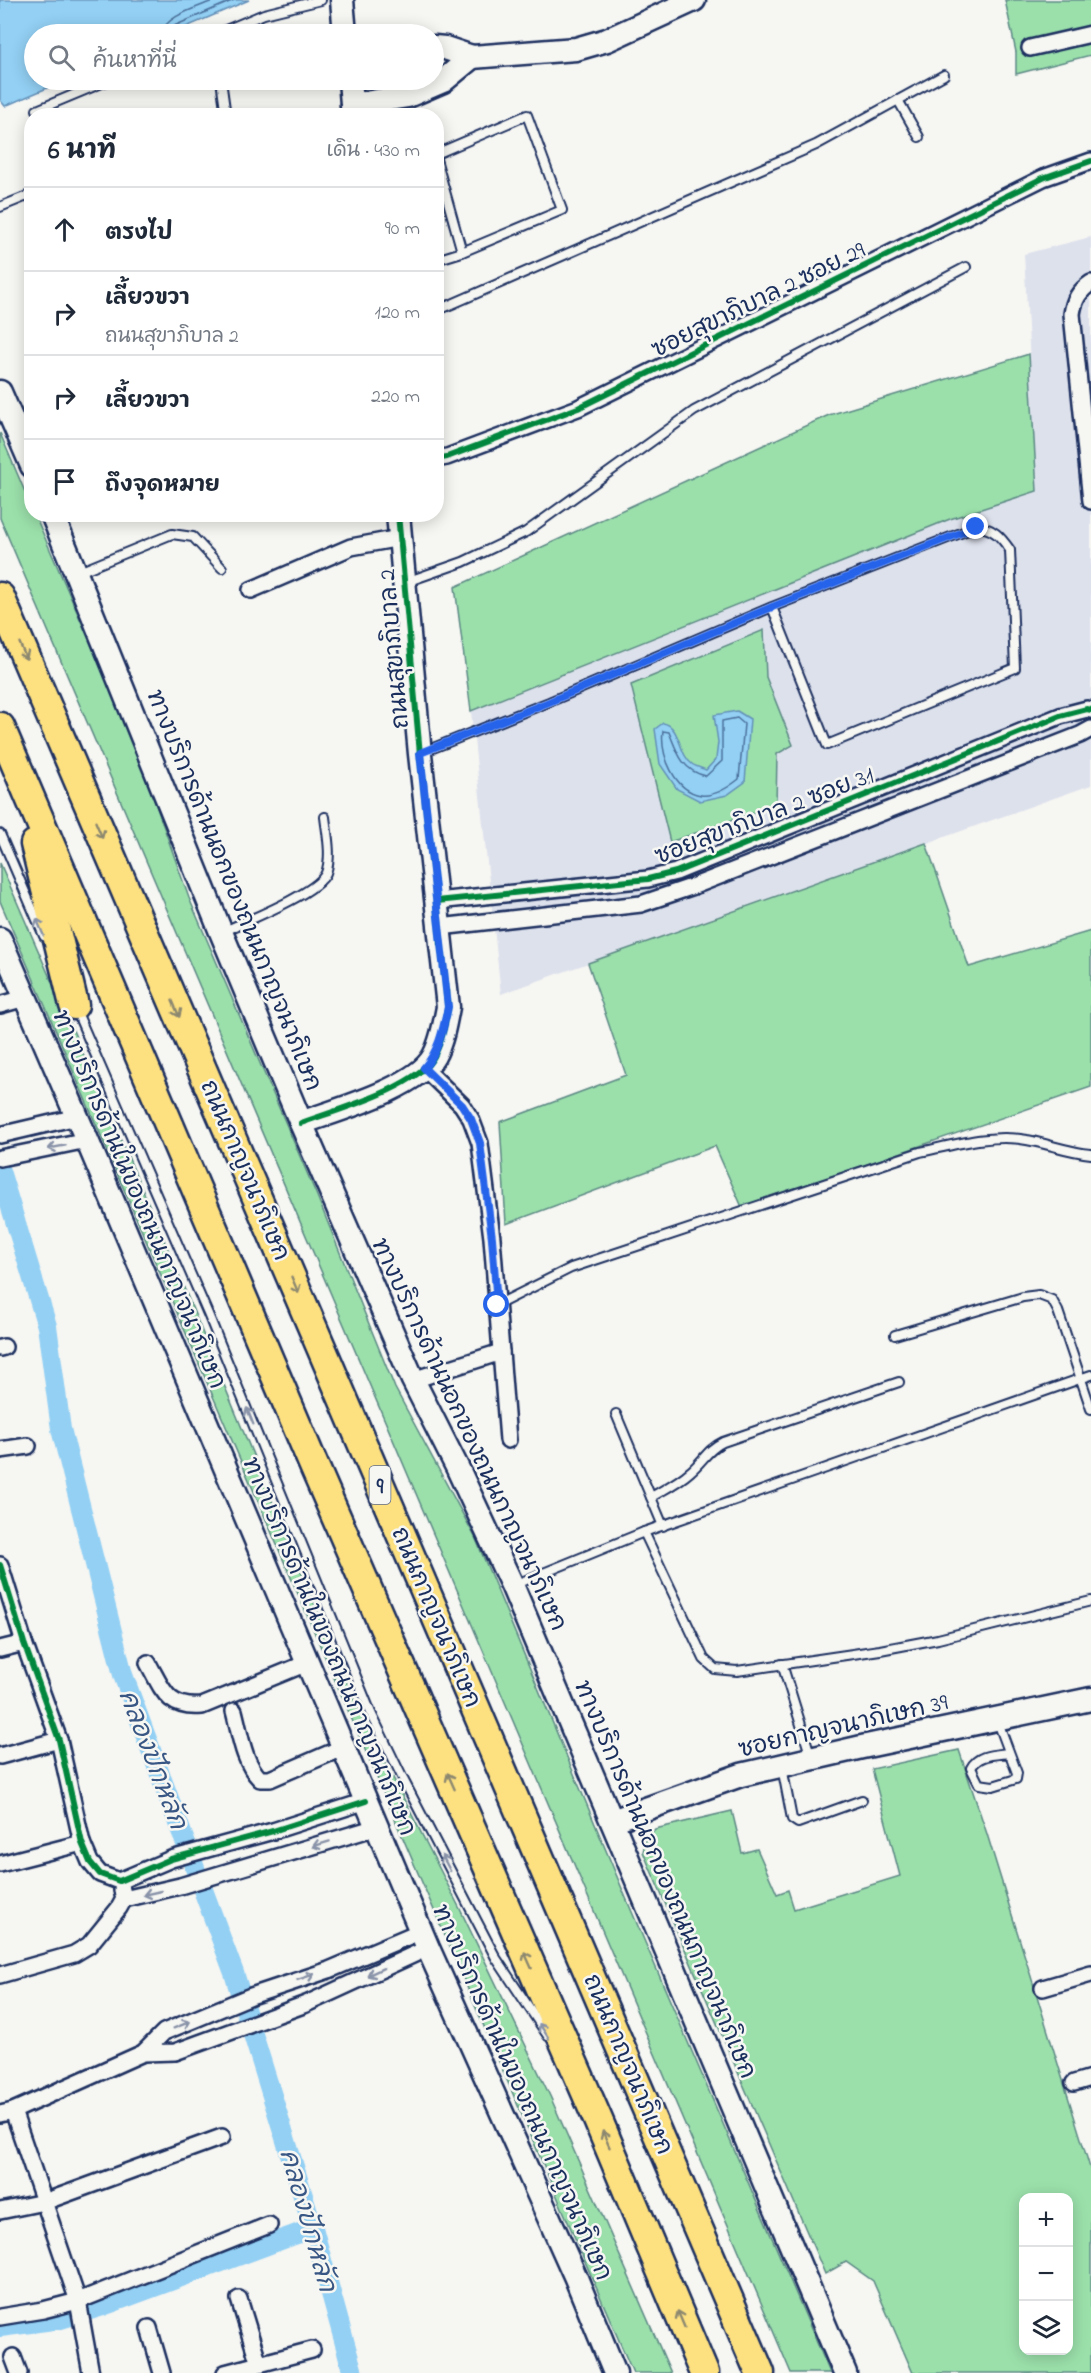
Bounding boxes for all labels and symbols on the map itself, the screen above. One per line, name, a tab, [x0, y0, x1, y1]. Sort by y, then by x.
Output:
street label: ซอยสุขาภิบาล 2 ซอย 29	[646, 234, 873, 368]
route end	[962, 513, 988, 539]
street label: ถนนสุขาภิบาล 2	[371, 567, 420, 730]
one-way arrow	[18, 641, 29, 659]
street label: ทางบริการด้านนอกของถนนกาญจนาภิเษก	[136, 685, 329, 1097]
street label: ซอยสุขาภิบาล 2 ซอย 31	[650, 759, 880, 875]
one-way arrow	[95, 821, 106, 839]
one-way arrow	[34, 919, 46, 937]
one-way arrow	[172, 1000, 183, 1018]
street label: ทางบริการด้านในของถนนกาญจนาภิเษก	[42, 1005, 235, 1395]
street label: ถนนกาญจนาภิเษก	[190, 1075, 298, 1267]
one-way arrow	[47, 1142, 67, 1153]
street label: ทางบริการด้านนอกของถนนกาญจนาภิเษก	[366, 1233, 574, 1635]
one-way arrow	[289, 1275, 301, 1293]
route start	[483, 1291, 509, 1317]
one-way arrow	[244, 1407, 255, 1425]
street label: ทางบริการด้านในของถนนกาญจนาภิเษก	[232, 1452, 425, 1842]
road number: 9	[370, 1466, 391, 1504]
street label: ถนนกาญจนาภิเษก	[386, 1522, 488, 1712]
street label: ทางบริการด้านนอกของถนนกาญจนาภิเษก	[569, 1675, 763, 2083]
water label: คลองปักหลัก	[107, 1685, 196, 1837]
street label: ซอยกาญจนาภิเษก 39	[735, 1686, 953, 1769]
one-way arrow	[445, 1773, 456, 1791]
one-way arrow	[312, 1839, 331, 1850]
one-way arrow	[440, 1854, 452, 1872]
one-way arrow	[143, 1887, 162, 1899]
street label: ทางบริการด้านในของถนนกาญจนาภิเษก	[422, 1899, 621, 2287]
one-way arrow	[522, 1952, 534, 1970]
one-way arrow	[367, 1967, 385, 1979]
street label: ถนนกาญจนาภิเษก	[578, 1969, 680, 2159]
one-way arrow	[297, 1971, 315, 1982]
one-way arrow	[172, 2019, 190, 2030]
one-way arrow	[538, 2023, 550, 2040]
one-way arrow	[600, 2131, 611, 2149]
water label: คลองปักหลัก	[268, 2145, 345, 2298]
one-way arrow	[675, 2310, 686, 2329]

